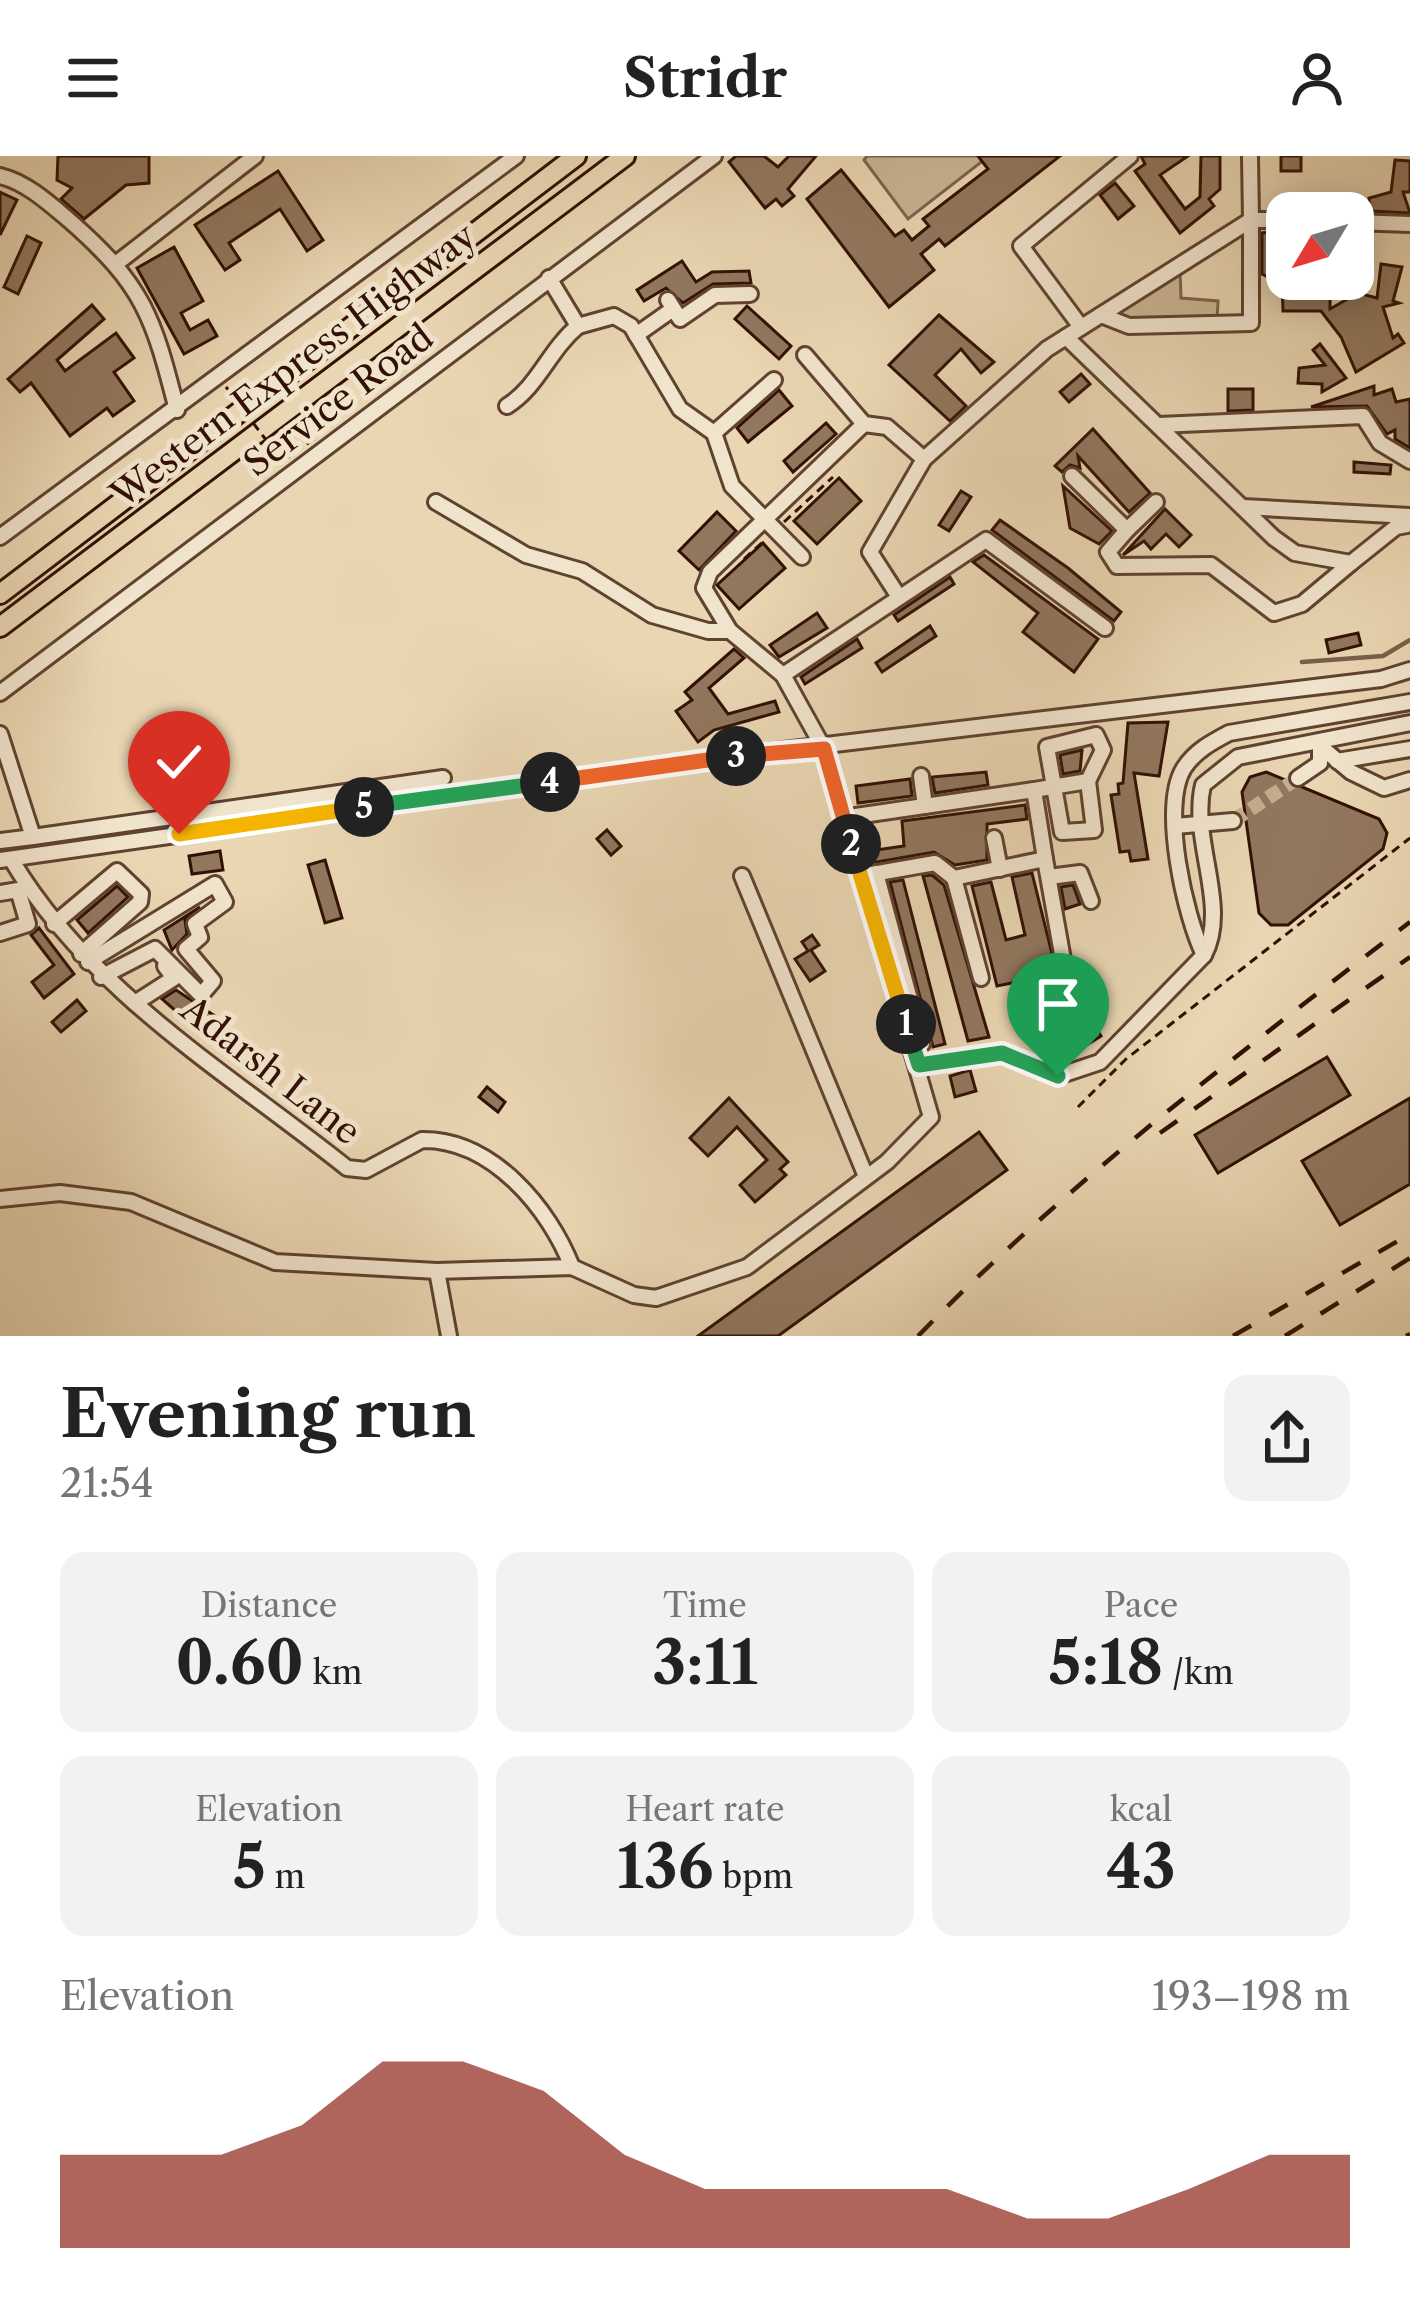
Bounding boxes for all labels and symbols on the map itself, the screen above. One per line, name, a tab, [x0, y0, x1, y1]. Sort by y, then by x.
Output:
north arrow	[1266, 192, 1374, 300]
street label: Western Express Highway	[101, 213, 485, 517]
street label: Service Road	[235, 315, 441, 485]
pin	[128, 711, 230, 834]
pin: 3	[706, 726, 766, 786]
pin: 4	[520, 752, 580, 812]
pin: 5	[334, 777, 394, 837]
pin: 2	[821, 814, 881, 874]
pin	[1007, 953, 1109, 1076]
street label: Adarsh Lane	[172, 986, 369, 1154]
pin: 1	[876, 994, 936, 1054]

